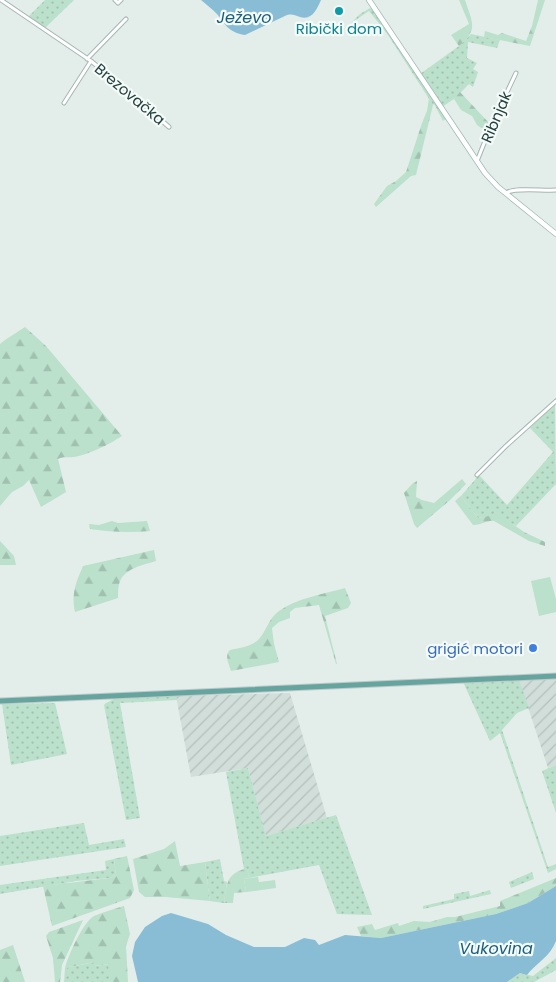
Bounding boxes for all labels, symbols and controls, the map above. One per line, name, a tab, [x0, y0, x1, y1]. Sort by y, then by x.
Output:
marker: Ribički dom	[333, 5, 345, 17]
water label: Ježevo	[217, 6, 271, 29]
place label: Ribički dom	[296, 18, 382, 39]
street label: Brezovačka	[90, 58, 170, 130]
street label: Ribnjak	[476, 88, 516, 146]
place label: grigić motori	[427, 638, 523, 659]
marker: grigić motori	[527, 642, 539, 654]
water label: Vukovina	[459, 937, 533, 960]

